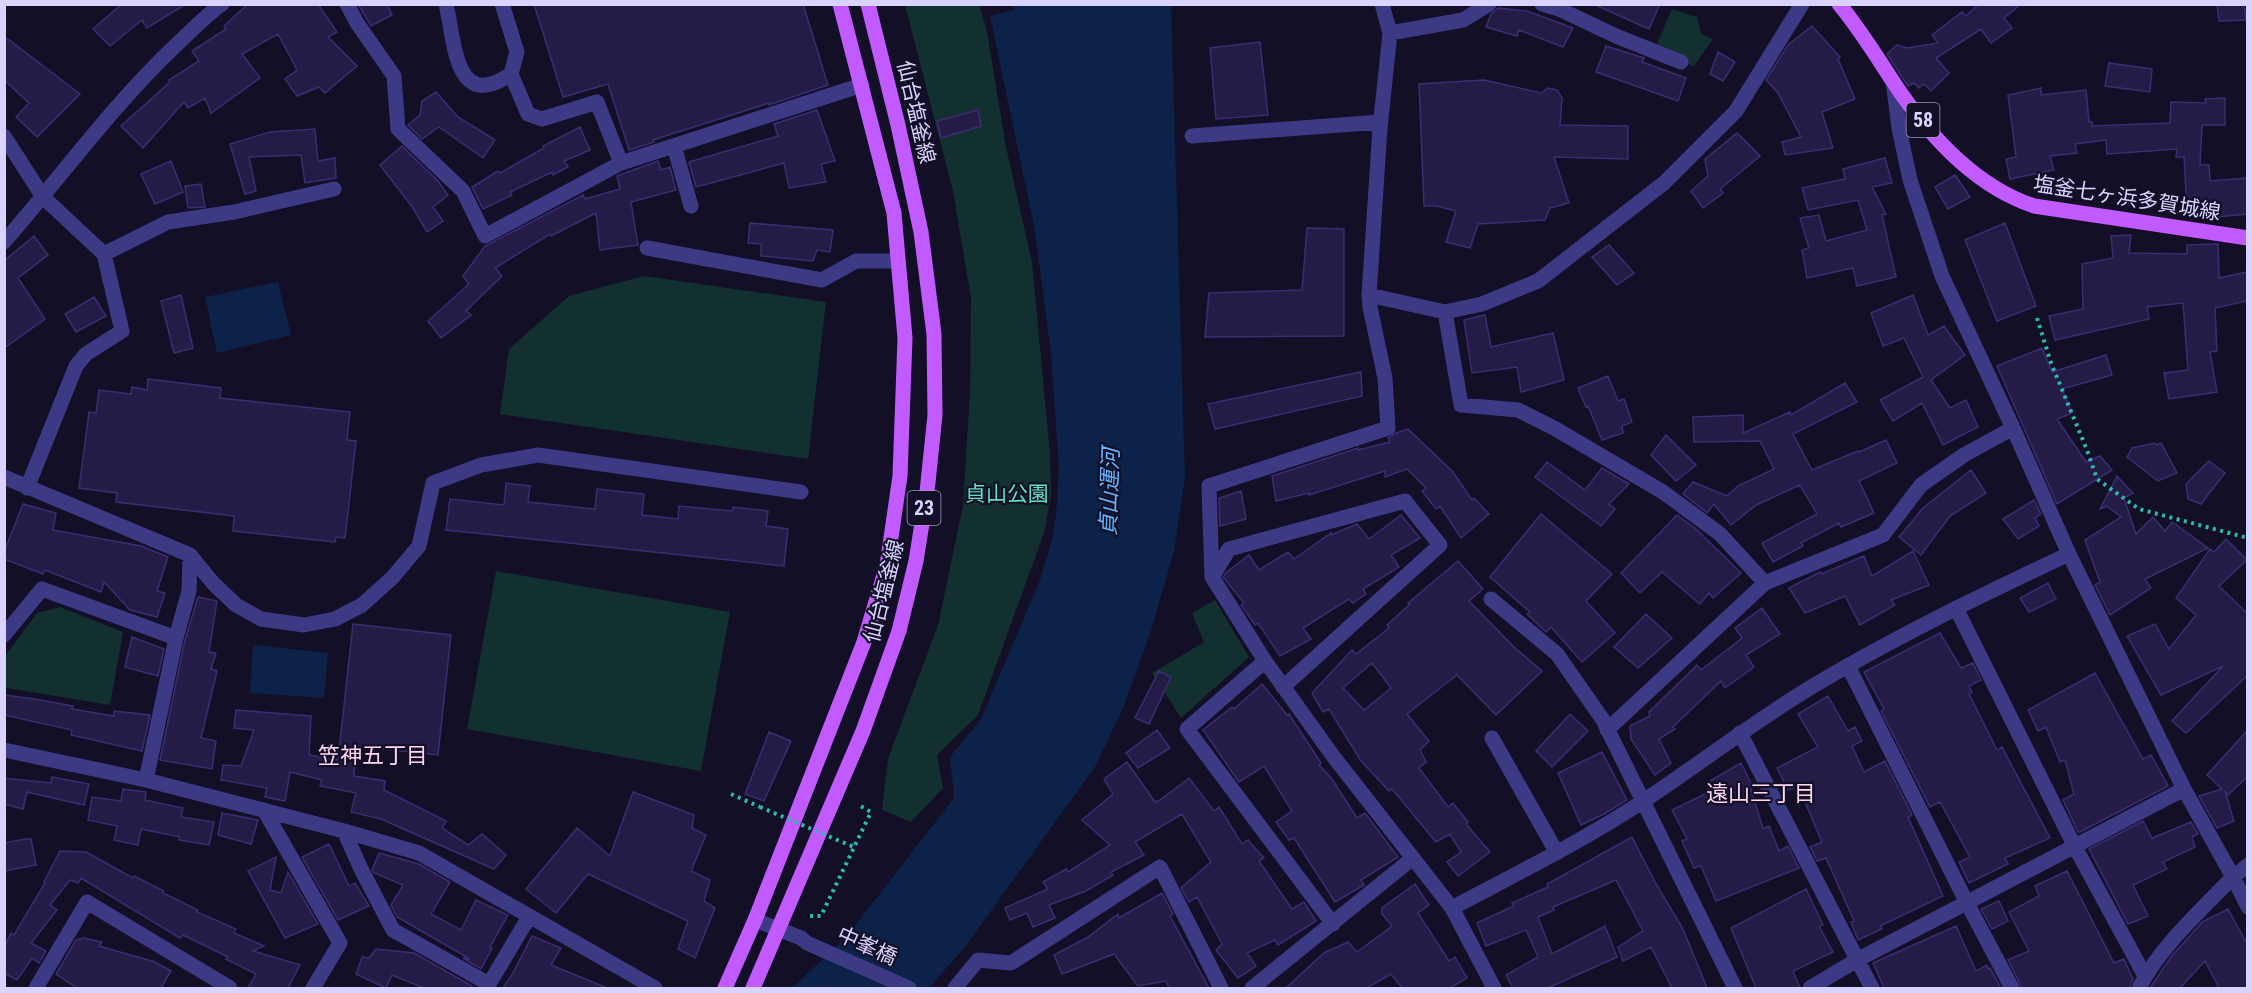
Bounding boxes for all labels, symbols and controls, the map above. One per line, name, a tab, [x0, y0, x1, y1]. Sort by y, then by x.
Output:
street label: 仙台塩釜線	[892, 58, 940, 166]
road number: 58	[1906, 103, 1940, 137]
street label: 塩釜七ヶ浜多賀城線	[2032, 171, 2222, 225]
water label: 貞山運河	[1095, 444, 1124, 536]
park label: 貞山公園	[965, 482, 1049, 506]
road number: 23	[908, 491, 940, 525]
street label: 仙台塩釜線	[860, 537, 908, 645]
district label: 笠神五丁目	[318, 743, 428, 768]
district label: 遠山三丁目	[1706, 781, 1816, 806]
street label: 中峯橋	[833, 922, 901, 970]

